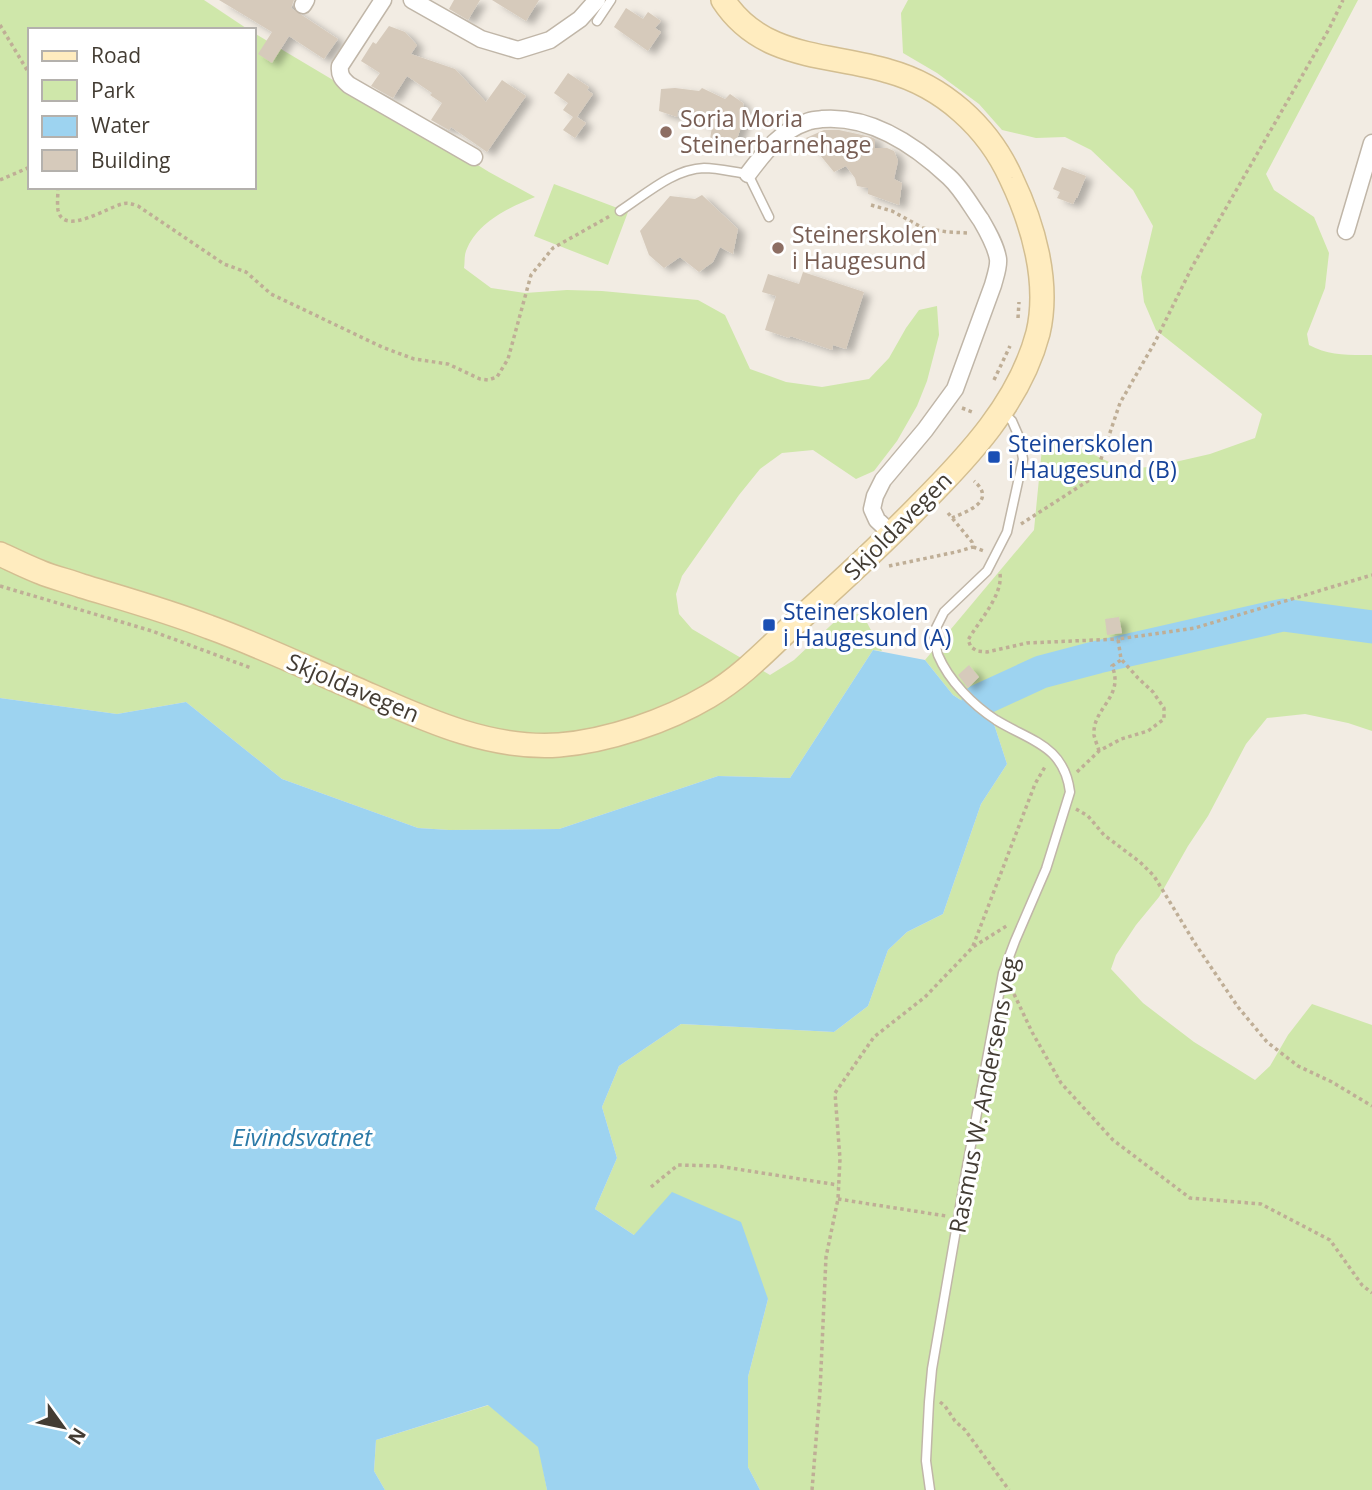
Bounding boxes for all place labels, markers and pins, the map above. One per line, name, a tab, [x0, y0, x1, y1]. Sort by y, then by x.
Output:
place label: Soria Moria Steinerbarnehage	[680, 102, 872, 160]
marker: Soria Moria Steinerbarnehage	[658, 124, 674, 140]
place label: Steinerskolen i Haugesund	[792, 218, 938, 276]
marker: Steinerskolen i Haugesund	[770, 240, 786, 256]
place label: Steinerskolen i Haugesund (B)	[1008, 427, 1177, 485]
marker: Steinerskolen i Haugesund (B)	[986, 449, 1002, 465]
place label: Steinerskolen i Haugesund (A)	[783, 595, 951, 653]
marker: Steinerskolen i Haugesund (A)	[761, 617, 777, 633]

